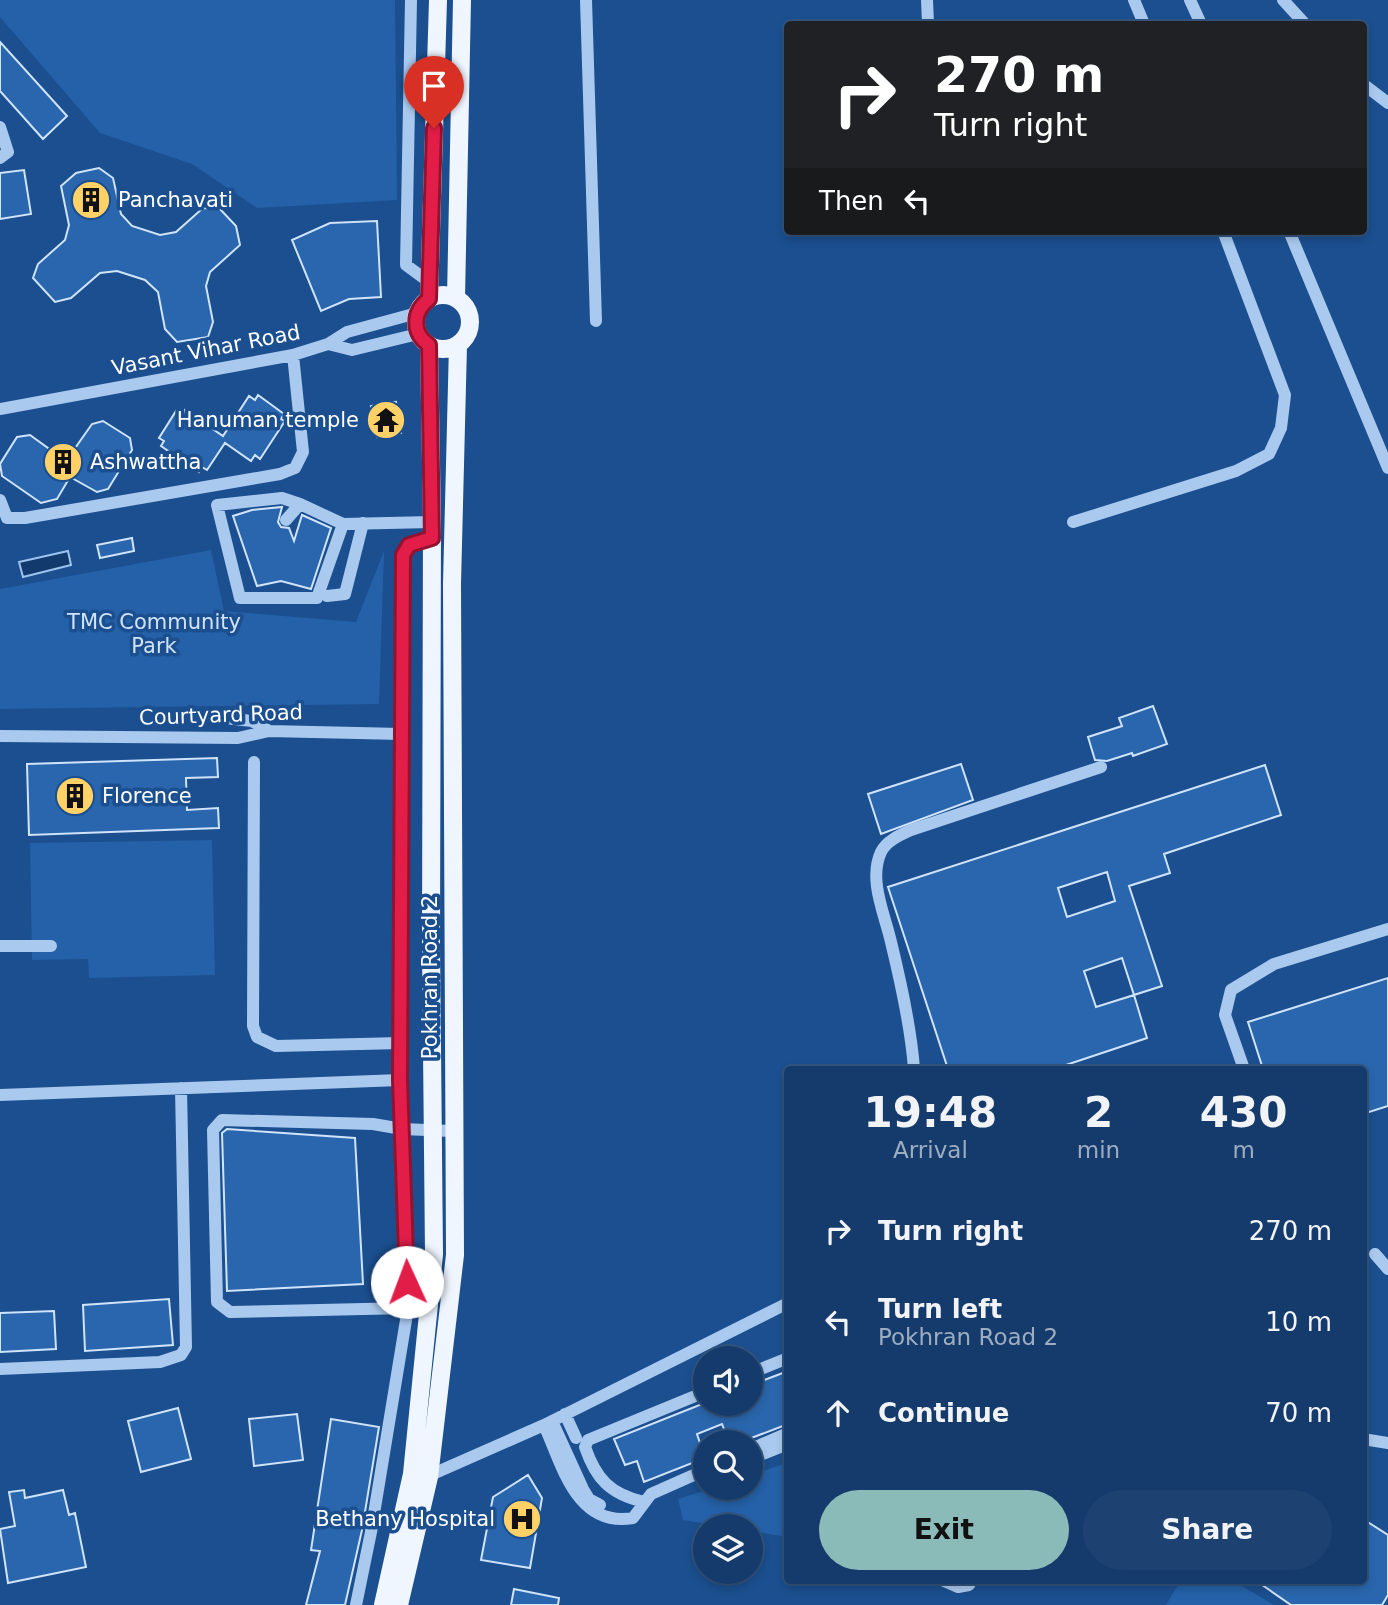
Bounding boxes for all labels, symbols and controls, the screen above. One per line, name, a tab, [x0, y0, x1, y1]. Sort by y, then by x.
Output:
text: 270 m	[934, 47, 1104, 104]
icon: right	[819, 49, 910, 140]
pin	[404, 56, 464, 128]
icon: arrive	[415, 67, 453, 105]
text: Turn right	[934, 106, 1087, 144]
building icon: Panchavati	[70, 179, 112, 221]
icon: left	[898, 182, 936, 220]
text: Then	[819, 186, 884, 216]
place label: Panchavati	[118, 188, 233, 212]
street label: Vasant Vihar Road	[110, 320, 302, 380]
temple icon: Hanuman temple	[365, 399, 407, 441]
place label: Hanuman temple	[177, 408, 359, 432]
building icon: Ashwattha	[42, 441, 84, 483]
place label: Ashwattha	[90, 450, 201, 474]
park label: TMC Community Park	[66, 610, 241, 658]
street label: Courtyard Road	[139, 700, 303, 730]
building icon: Florence	[54, 775, 96, 817]
place label: Florence	[102, 784, 192, 808]
street label: Pokhran Road 2	[418, 895, 442, 1059]
text: 19:48	[864, 1088, 997, 1137]
text: 2	[1084, 1088, 1113, 1137]
text: 430	[1200, 1088, 1287, 1137]
text: Arrival	[893, 1137, 968, 1163]
text: min	[1077, 1137, 1120, 1163]
text: m	[1232, 1137, 1255, 1163]
icon: right	[819, 1212, 857, 1250]
text: Turn right	[878, 1216, 1023, 1246]
text: 270 m	[1249, 1216, 1332, 1246]
position arrow	[370, 1245, 444, 1319]
text: Turn left	[878, 1294, 1002, 1324]
icon: left	[819, 1303, 857, 1341]
text: 10 m	[1265, 1307, 1332, 1337]
text: Pokhran Road 2	[878, 1324, 1058, 1350]
map controls	[693, 1346, 763, 1584]
button: sound	[693, 1346, 763, 1416]
icon: ahead	[819, 1394, 857, 1432]
text: Continue	[878, 1398, 1009, 1428]
text: 70 m	[1265, 1398, 1332, 1428]
button: search	[693, 1430, 763, 1500]
button: Exit	[819, 1490, 1069, 1570]
button: Share	[1083, 1490, 1332, 1570]
hospital icon: Bethany Hospital	[501, 1498, 543, 1540]
place label: Bethany Hospital	[315, 1507, 495, 1531]
button: layers	[693, 1514, 763, 1584]

